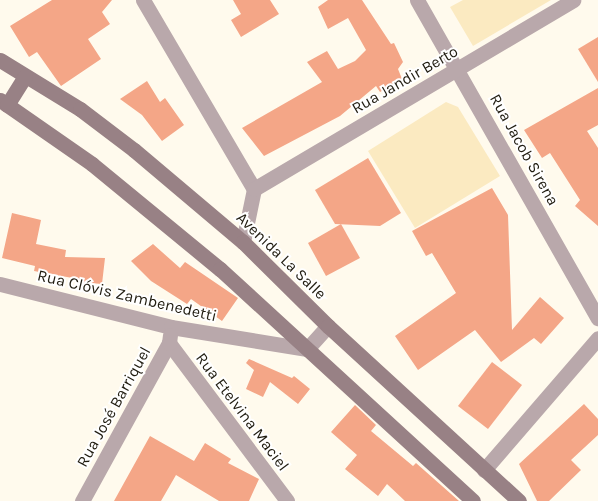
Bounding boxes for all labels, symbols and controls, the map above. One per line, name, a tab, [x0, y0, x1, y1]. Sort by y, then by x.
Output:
street label: Rua Jandir Berto	[348, 42, 462, 118]
street label: Rua Jacob Sirena	[485, 91, 563, 209]
street label: Avenida La Salle	[232, 208, 330, 304]
street label: Rua Clóvis Zambenedetti	[35, 266, 219, 326]
street label: Rua José Barriquel	[73, 344, 155, 470]
street label: Rua Etelvina Maciel	[191, 349, 293, 475]

